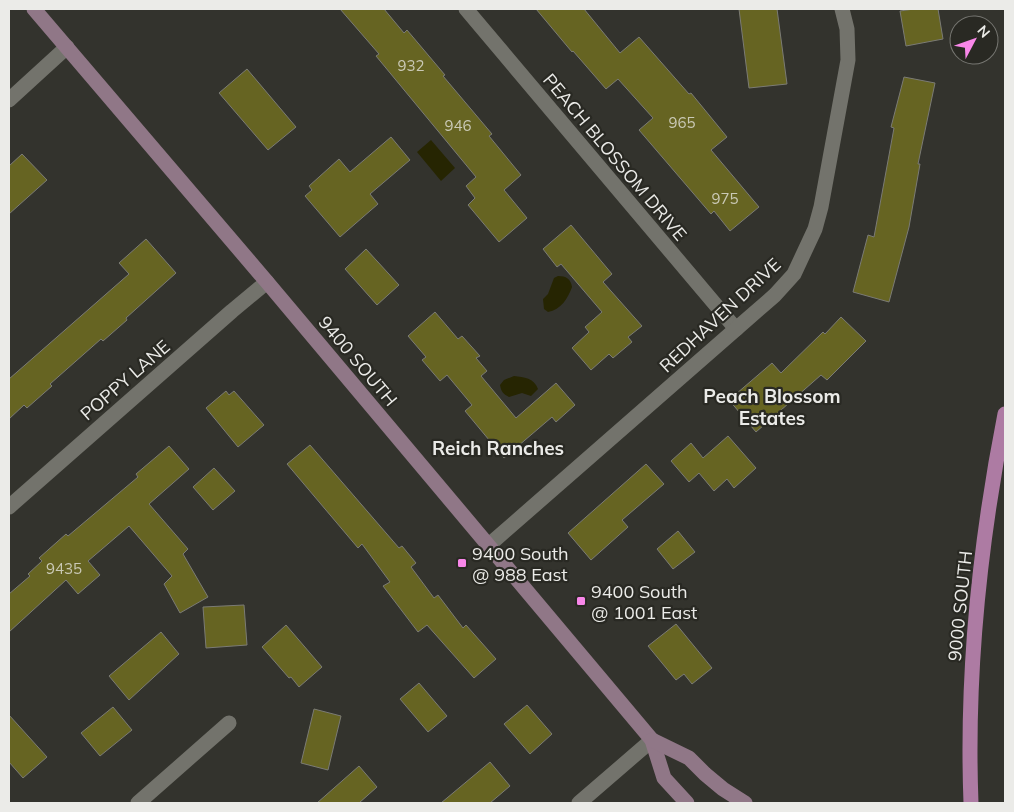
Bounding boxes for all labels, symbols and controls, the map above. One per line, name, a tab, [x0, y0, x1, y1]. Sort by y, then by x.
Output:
north arrow	[949, 15, 999, 65]
text: N	[974, 22, 994, 41]
house number: 932	[397, 56, 425, 75]
street label: PEACH BLOSSOM DRIVE	[538, 69, 692, 245]
house number: 965	[668, 113, 696, 132]
house number: 946	[444, 116, 472, 135]
house number: 975	[711, 189, 739, 208]
street label: REDHAVEN DRIVE	[655, 253, 785, 377]
street label: 9400 SOUTH	[314, 311, 402, 411]
street label: POPPY LANE	[76, 335, 174, 425]
district label: Peach Blossom Estates	[703, 384, 841, 430]
district label: Reich Ranches	[432, 436, 564, 460]
place label: 9400 South @ 988 East	[472, 542, 569, 586]
street label: 9000 SOUTH	[943, 550, 977, 662]
marker: 9400 South @ 988 East	[456, 557, 468, 569]
house number: 9435	[46, 559, 82, 578]
place label: 9400 South @ 1001 East	[591, 580, 697, 624]
marker: 9400 South @ 1001 East	[575, 595, 587, 607]

